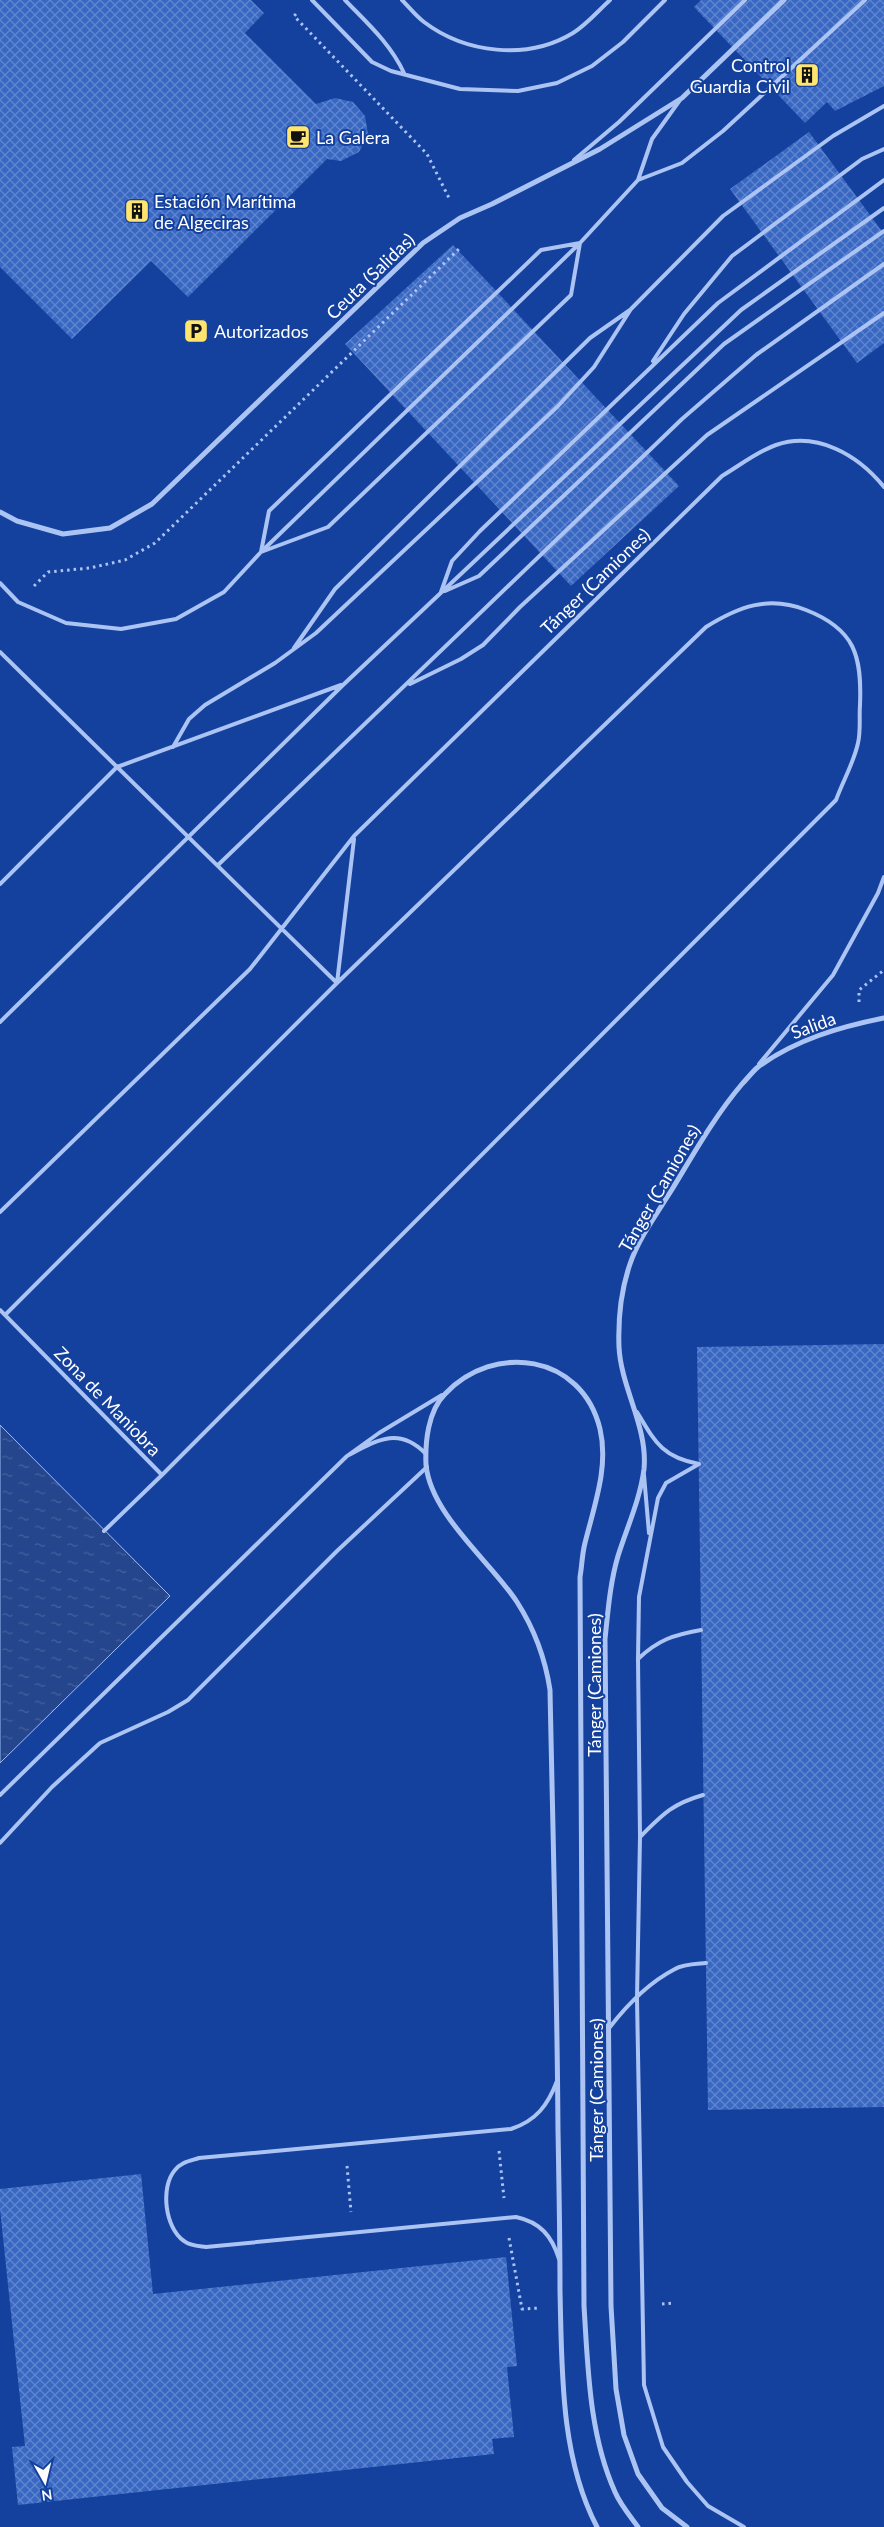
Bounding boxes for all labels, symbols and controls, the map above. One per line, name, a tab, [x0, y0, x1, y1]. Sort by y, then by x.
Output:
place label: Control Guardia Civil	[690, 54, 790, 97]
building icon: Control Guardia Civil	[794, 62, 820, 88]
cafe icon: La Galera	[285, 124, 311, 150]
place label: La Galera	[316, 126, 390, 148]
place label: Estación Marítima de Algeciras	[154, 190, 296, 233]
building icon: Estación Marítima de Algeciras	[124, 198, 150, 224]
street label: Ceuta (Salidas)	[321, 228, 419, 324]
parking icon: Autorizados	[183, 318, 209, 344]
place label: Autorizados	[214, 320, 309, 342]
street label: Tánger (Camiones)	[536, 523, 654, 639]
street label: Salida	[788, 1007, 838, 1043]
street label: Tánger (Camiones)	[614, 1120, 704, 1256]
street label: Zona de Maniobra	[50, 1342, 166, 1460]
street label: Tánger (Camiones)	[583, 1613, 605, 1757]
street label: Tánger (Camiones)	[585, 2018, 607, 2162]
north arrow	[20, 2457, 70, 2507]
text: N	[40, 2486, 53, 2505]

